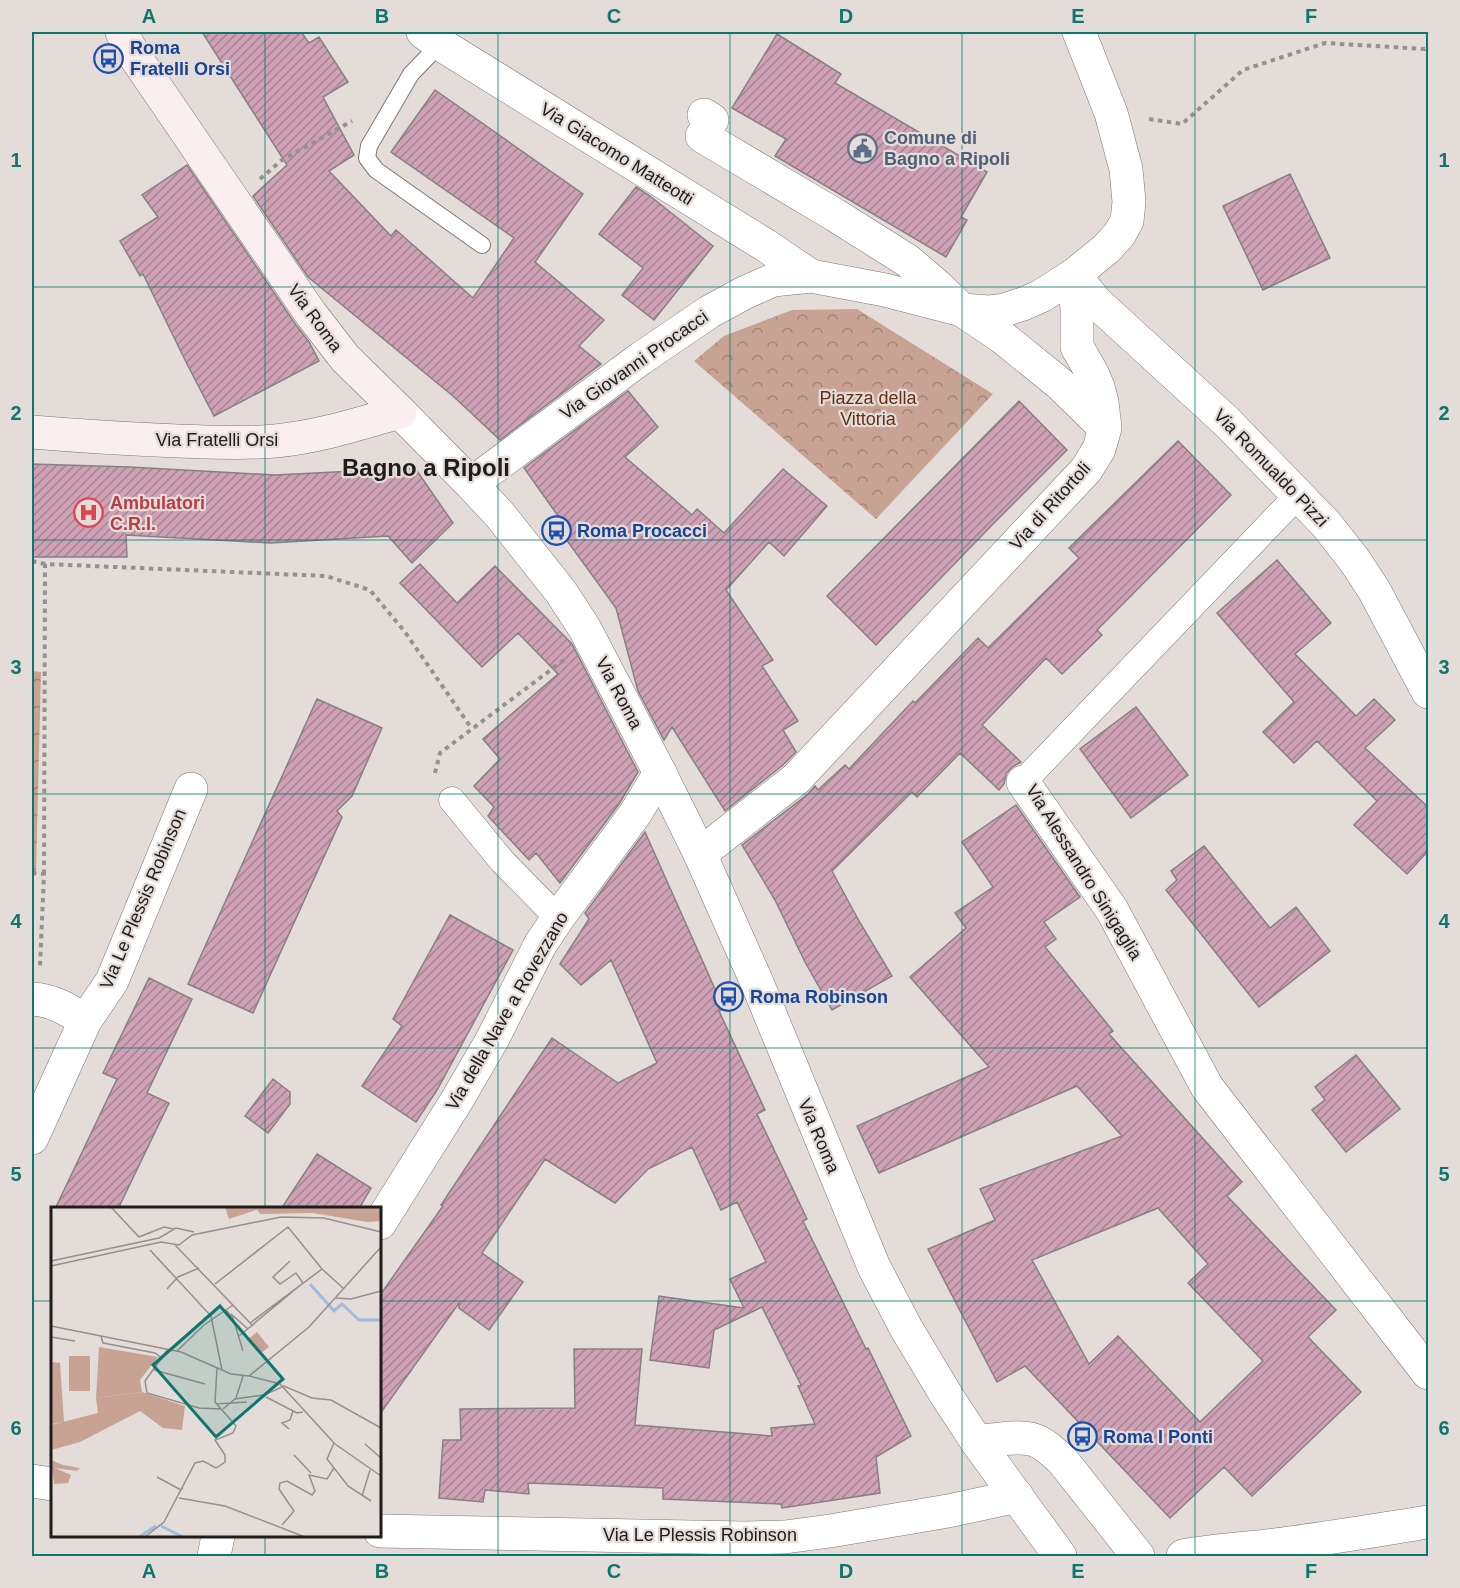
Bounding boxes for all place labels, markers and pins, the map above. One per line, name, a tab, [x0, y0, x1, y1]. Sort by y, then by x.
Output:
place label: Roma Fratelli Orsi	[130, 38, 230, 79]
bus stop icon: Roma Fratelli Orsi	[93, 42, 125, 74]
place label: Comune di Bagno a Ripoli	[884, 128, 1010, 169]
public building icon: Comune di Bagno a Ripoli	[847, 132, 879, 164]
place label: Ambulatori C.R.I.	[110, 493, 205, 534]
hospital icon: Ambulatori C.R.I.	[73, 497, 105, 529]
bus stop icon: Roma Procacci	[540, 515, 572, 547]
place label: Roma Procacci	[577, 521, 707, 541]
bus stop icon: Roma Robinson	[713, 981, 745, 1013]
place label: Roma Robinson	[750, 987, 888, 1007]
bus stop icon: Roma I Ponti	[1066, 1421, 1098, 1453]
place label: Roma I Ponti	[1103, 1427, 1213, 1447]

